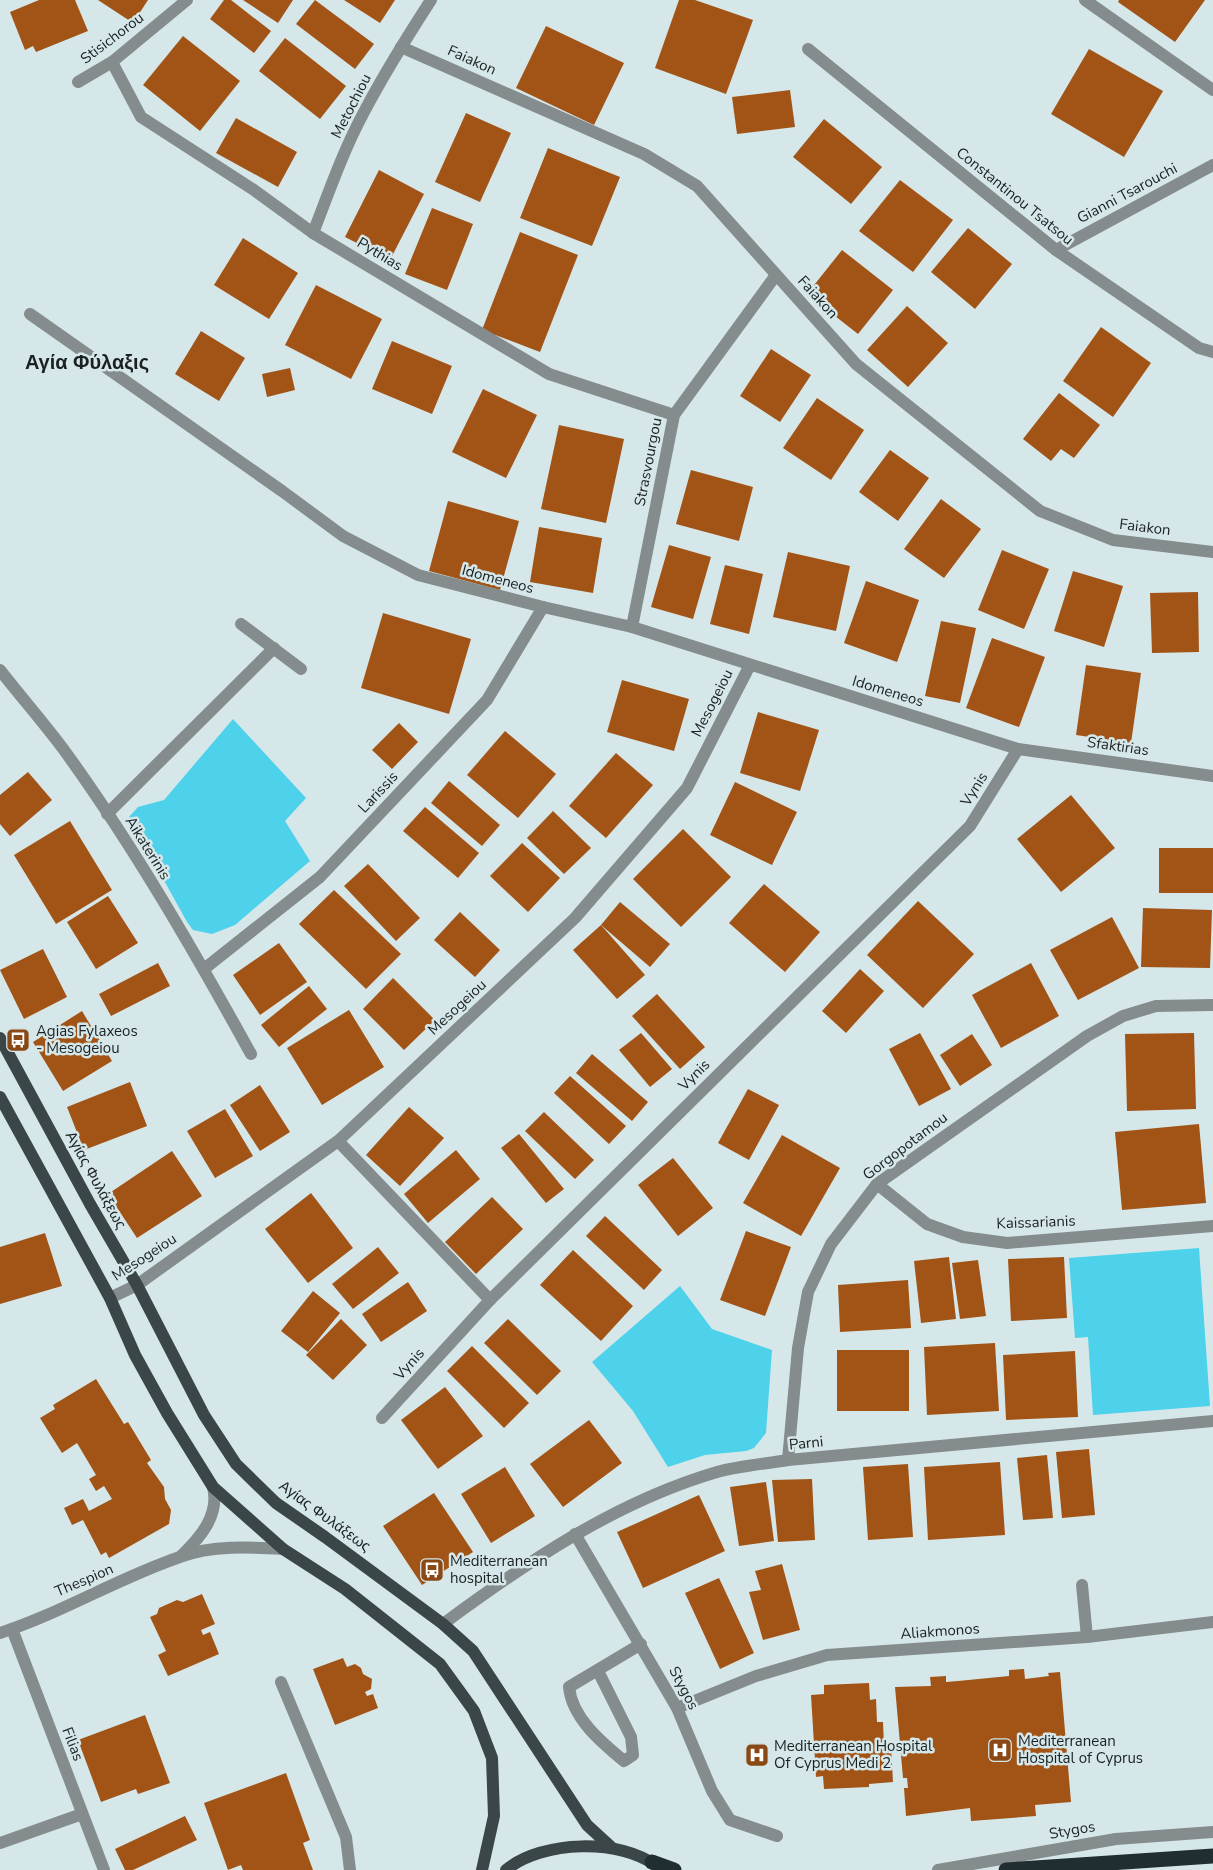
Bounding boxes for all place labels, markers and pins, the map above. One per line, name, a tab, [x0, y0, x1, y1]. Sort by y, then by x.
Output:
place label: Agias Fylaxeos - Mesogeiou	[36, 1021, 138, 1058]
bus stop icon: Agias Fylaxeos - Mesogeiou	[5, 1027, 31, 1053]
place label: Mediterranean hospital	[450, 1551, 548, 1588]
bus stop icon: Mediterranean hospital	[419, 1557, 445, 1583]
place label: Mediterranean Hospital of Cyprus	[1018, 1731, 1143, 1768]
place label: Mediterranean Hospital Of Cyprus Medi 2	[774, 1736, 933, 1773]
hospital icon: Mediterranean Hospital of Cyprus	[987, 1737, 1013, 1763]
hospital icon: Mediterranean Hospital Of Cyprus Medi 2	[744, 1742, 770, 1768]

